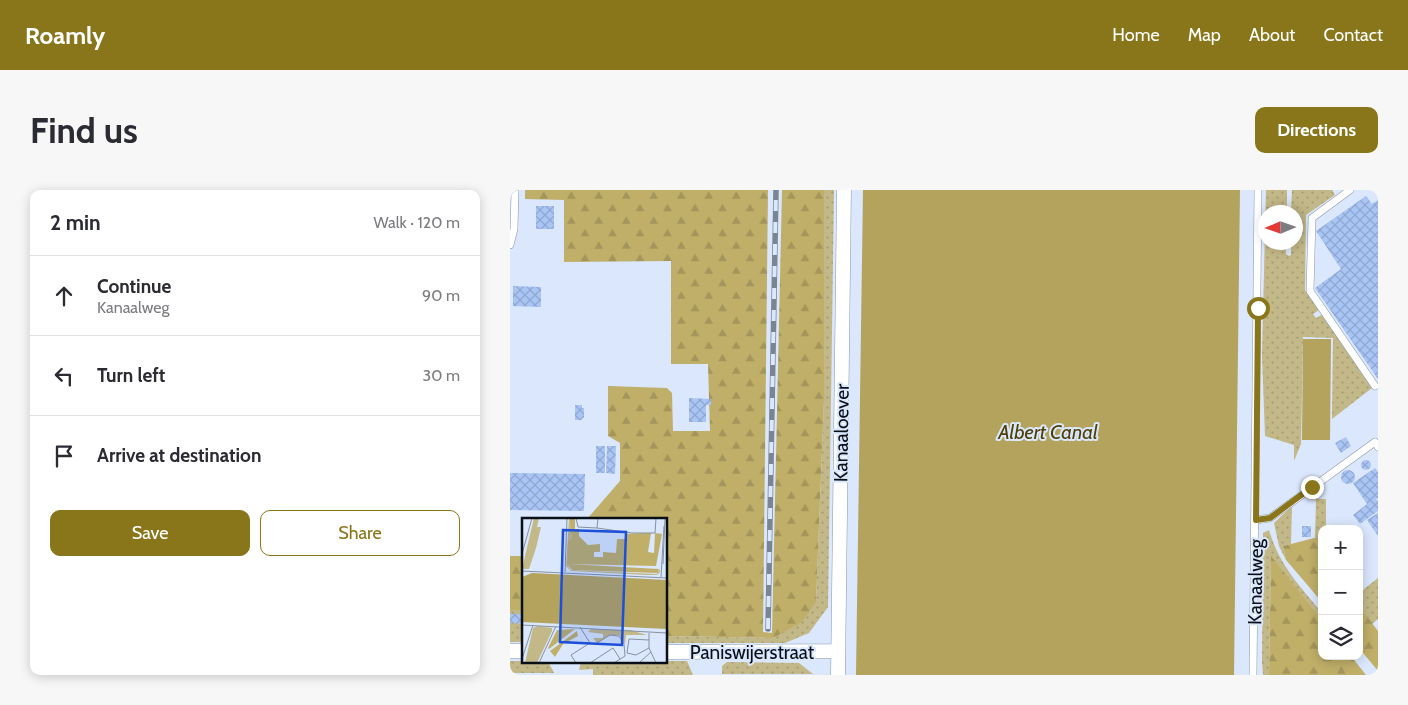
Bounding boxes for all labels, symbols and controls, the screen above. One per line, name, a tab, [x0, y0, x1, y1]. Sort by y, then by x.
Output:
text: Roamly	[25, 21, 105, 50]
text: Home	[1112, 24, 1160, 46]
text: Map	[1188, 24, 1221, 46]
text: About	[1249, 24, 1295, 46]
text: Contact	[1323, 24, 1383, 46]
button: Directions	[1255, 107, 1378, 153]
text: Find us	[30, 109, 138, 152]
north arrow	[1258, 205, 1303, 250]
text: 2 min	[50, 210, 101, 235]
text: Walk · 120 m	[373, 213, 460, 232]
text: Continue	[97, 275, 171, 298]
icon: ahead	[50, 282, 78, 310]
text: 90 m	[422, 286, 460, 305]
route start	[1247, 297, 1270, 320]
text: Kanaalweg	[97, 298, 169, 317]
icon: left	[50, 362, 78, 390]
text: Turn left	[97, 364, 165, 387]
text: 30 m	[423, 366, 460, 385]
street label: Kanaaloever	[829, 384, 854, 482]
water label: Albert Canal	[997, 420, 1098, 444]
icon: arrive	[50, 442, 78, 470]
text: Arrive at destination	[97, 444, 261, 467]
route end	[1301, 476, 1324, 499]
button: Save	[50, 510, 250, 556]
button: Share	[260, 510, 460, 556]
inset map	[522, 518, 668, 662]
map controls	[1318, 525, 1363, 660]
button: +	[1318, 525, 1363, 570]
street label: Kanaalweg	[1243, 538, 1268, 625]
button: −	[1318, 570, 1363, 615]
button: layers	[1318, 615, 1363, 660]
street label: Paniswijerstraat	[690, 641, 815, 664]

